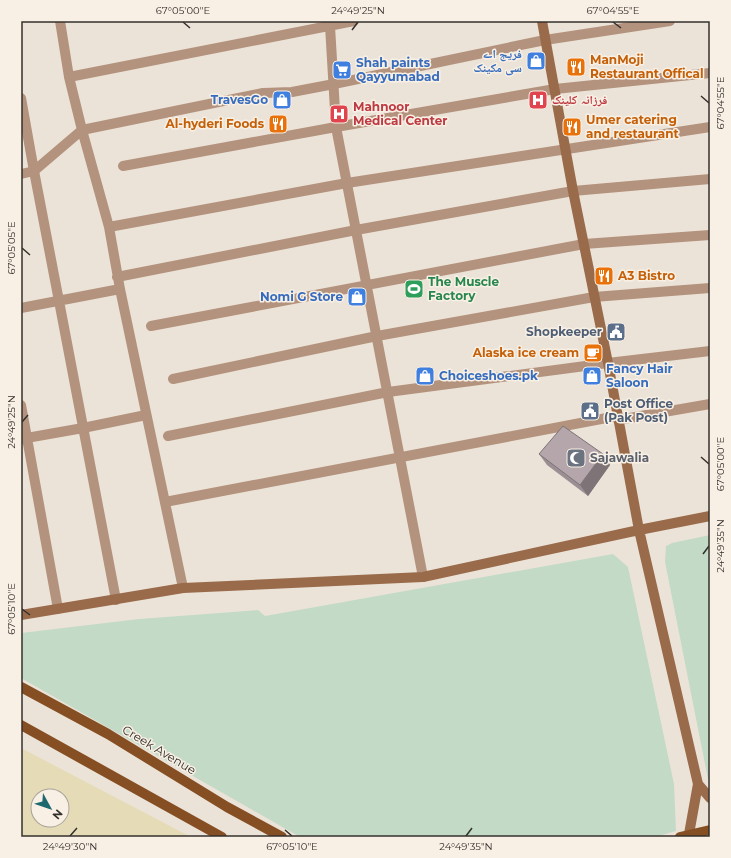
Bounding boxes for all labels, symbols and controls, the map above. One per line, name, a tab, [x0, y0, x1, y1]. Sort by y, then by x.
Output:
text: 67°05'00"E	[156, 4, 210, 17]
text: 24°49'25"N	[331, 4, 385, 17]
text: 67°04'55"E	[587, 4, 640, 17]
place label: فریج اے سی مکینک	[474, 46, 522, 76]
shop icon: فریج اے سی مکینک	[525, 50, 547, 72]
place label: ManMoji Restaurant Offical	[590, 52, 704, 81]
place label: Shah paints Qayyumabad	[356, 55, 440, 84]
restaurant icon: ManMoji Restaurant Offical	[565, 56, 587, 78]
supermarket icon: Shah paints Qayyumabad	[331, 59, 353, 81]
text: 67°04'55"E	[714, 76, 727, 129]
shop icon: TravesGo	[271, 89, 293, 111]
hospital icon: فرزانہ کلینک	[527, 89, 549, 111]
place label: TravesGo	[211, 92, 268, 107]
place label: فرزانہ کلینک	[552, 92, 607, 107]
place label: Mahnoor Medical Center	[353, 99, 448, 128]
hospital icon: Mahnoor Medical Center	[328, 103, 350, 125]
place label: Umer catering and restaurant	[586, 112, 680, 141]
restaurant icon: Al-hyderi Foods	[267, 113, 289, 135]
place label: Al-hyderi Foods	[164, 116, 265, 131]
restaurant icon: Umer catering and restaurant	[561, 116, 583, 138]
text: 67°05'05"E	[5, 221, 18, 275]
restaurant icon: A3 Bistro	[593, 265, 615, 287]
place label: A3 Bistro	[617, 268, 675, 283]
place label: The Muscle Factory	[428, 274, 499, 303]
sports icon: The Muscle Factory	[403, 278, 425, 300]
shop icon: Nomi G Store	[346, 286, 368, 308]
place label: Nomi G Store	[260, 289, 343, 304]
public building icon: Shopkeeper	[605, 321, 627, 343]
place label: Shopkeeper	[526, 324, 602, 339]
cafe icon: Alaska ice cream	[582, 342, 604, 364]
place label: Alaska ice cream	[472, 345, 579, 360]
place label: Fancy Hair Saloon	[606, 361, 673, 390]
shop icon: Choiceshoes.pk	[414, 365, 436, 387]
shop icon: Fancy Hair Saloon	[581, 365, 603, 387]
place label: Choiceshoes.pk	[439, 368, 538, 383]
text: 24°49'25"N	[5, 395, 18, 449]
place label: Post Office (Pak Post)	[604, 396, 674, 425]
public building icon: Post Office (Pak Post)	[579, 400, 601, 422]
text: 67°05'00"E	[714, 437, 727, 491]
mosque icon: Sajawalia	[565, 447, 587, 469]
place label: Sajawalia	[590, 450, 649, 465]
text: 24°49'35"N	[714, 519, 727, 573]
text: 67°05'10"E	[5, 583, 18, 635]
street label: Creek Avenue	[120, 722, 199, 777]
north arrow	[30, 788, 70, 828]
text: N	[49, 807, 66, 822]
text: 24°49'30"N	[43, 840, 97, 853]
text: 67°05'10"E	[266, 840, 318, 853]
text: 24°49'35"N	[439, 840, 493, 853]

